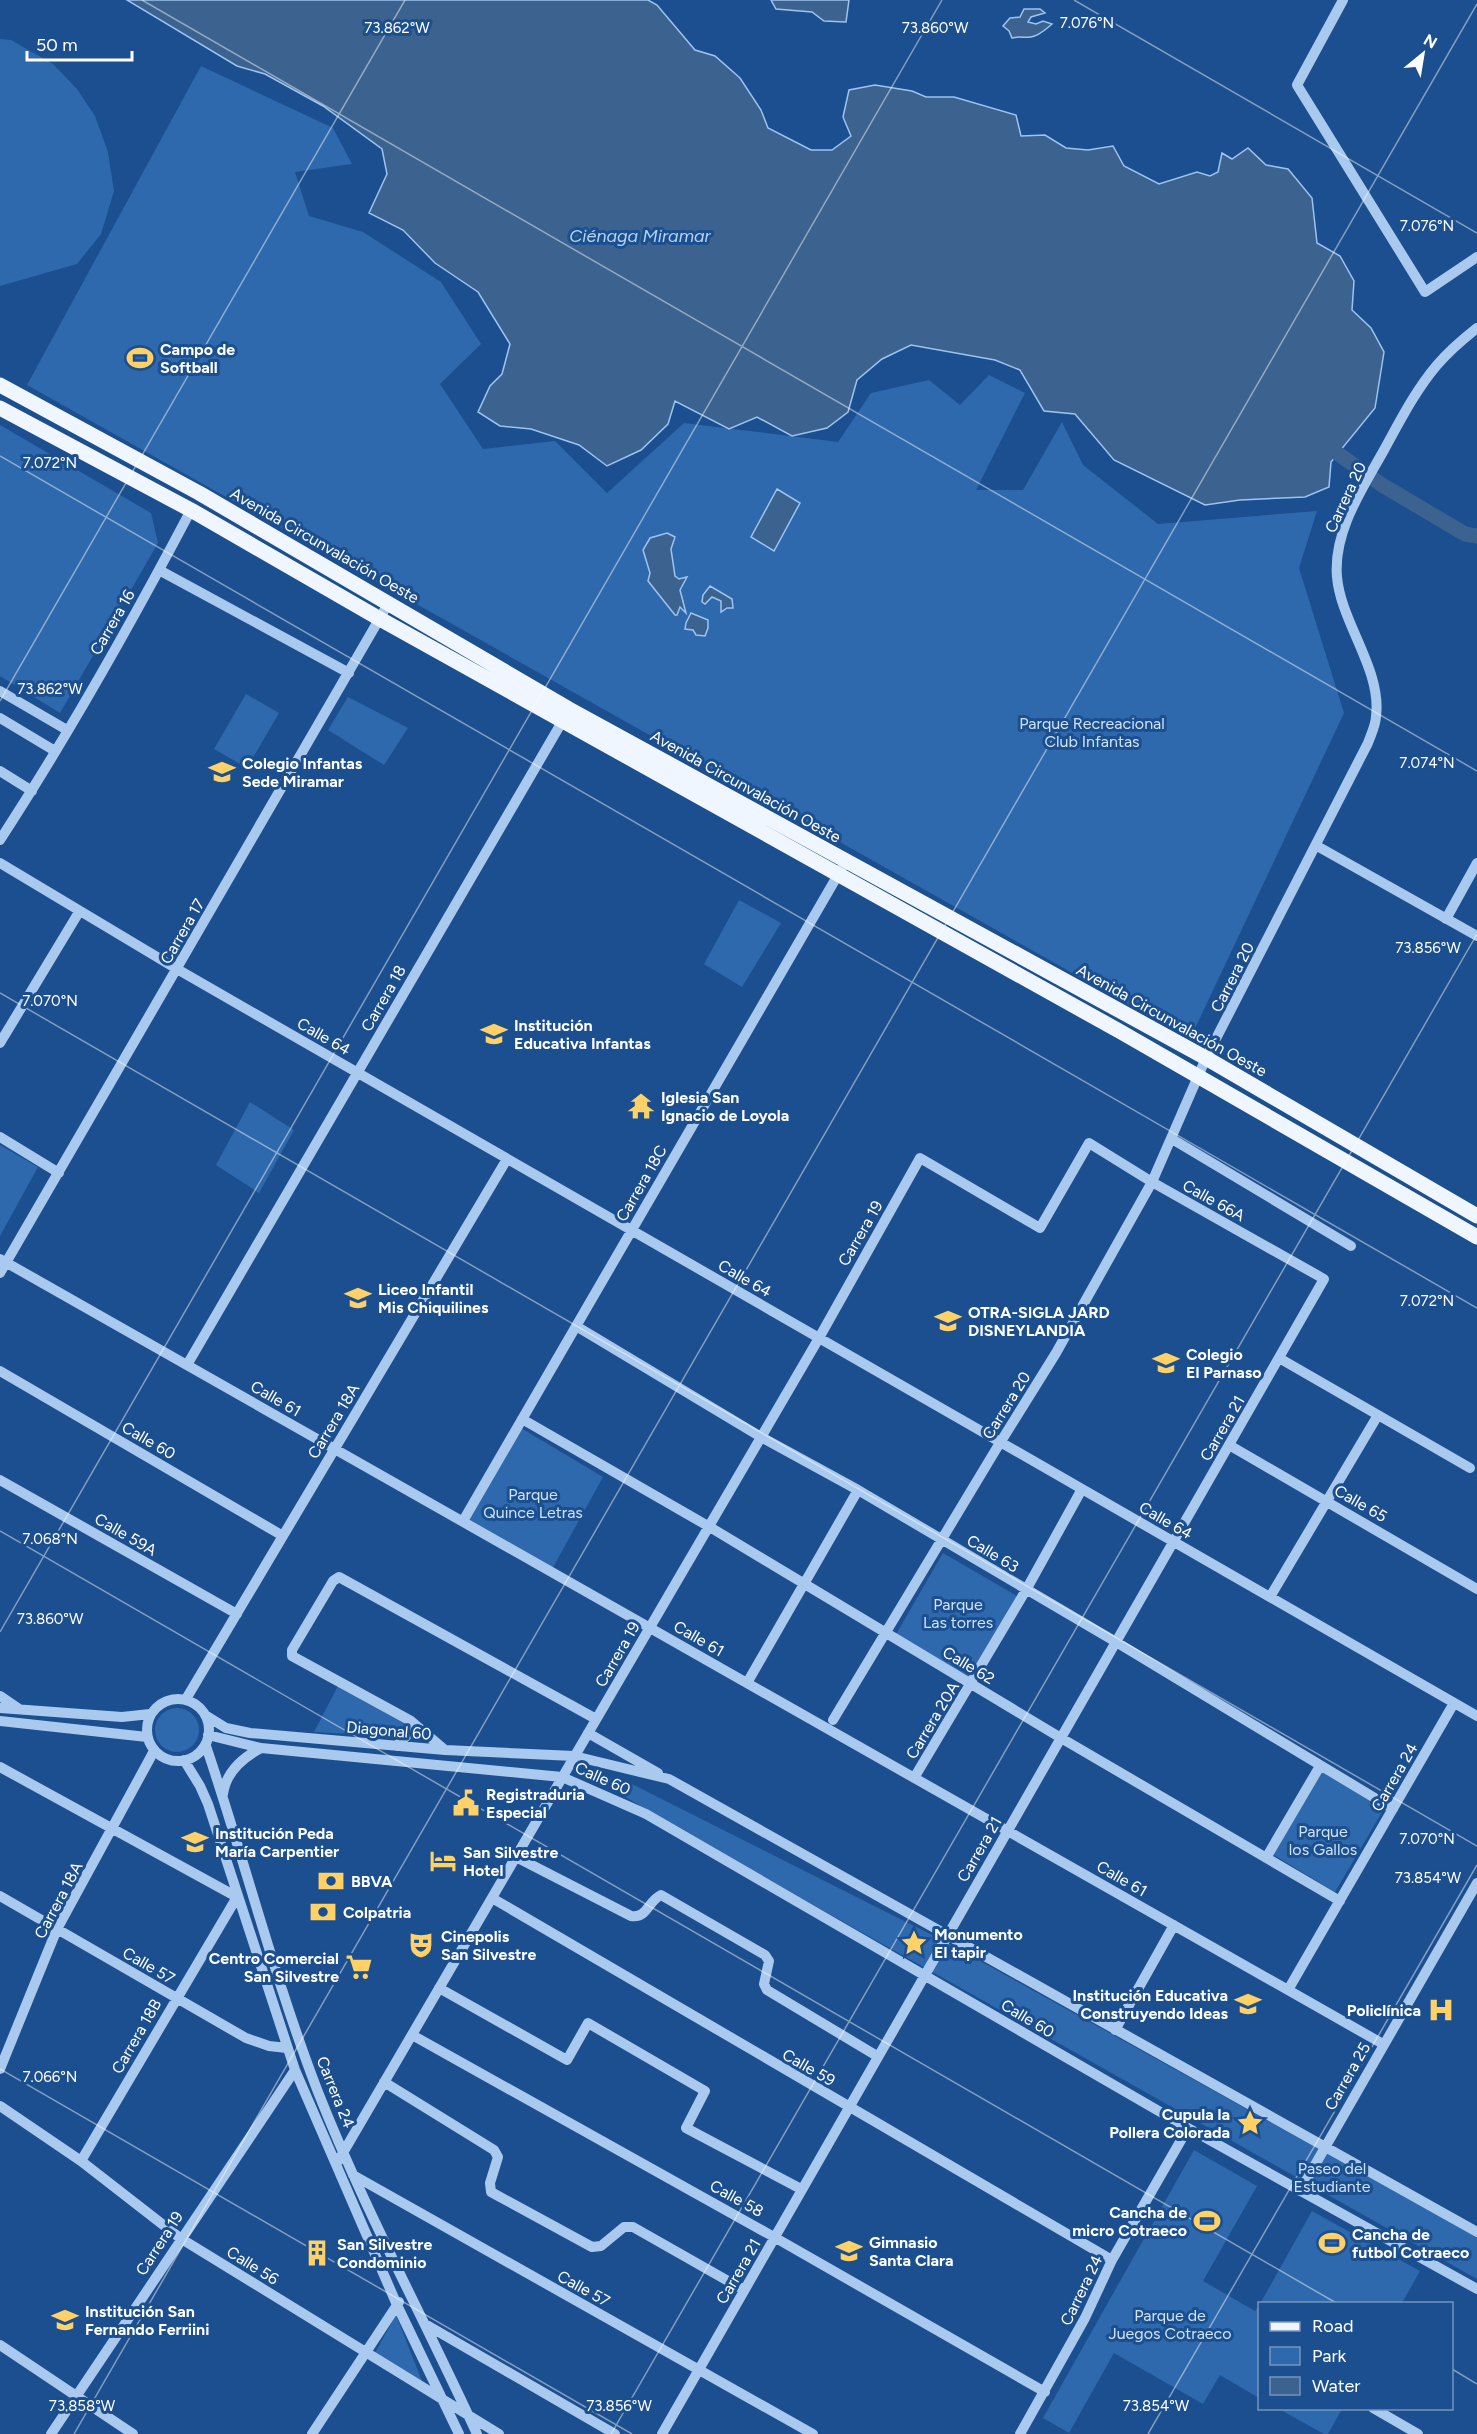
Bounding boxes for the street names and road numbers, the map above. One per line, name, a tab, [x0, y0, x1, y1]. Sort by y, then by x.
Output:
street label: Carrera 20	[1321, 459, 1370, 536]
street label: Avenida Circunvalación Oeste	[227, 484, 423, 607]
street label: Carrera 16	[86, 586, 139, 658]
street label: Avenida Circunvalación Oeste	[647, 726, 844, 847]
street label: Carrera 17	[156, 895, 209, 967]
street label: Carrera 20	[1207, 939, 1258, 1015]
street label: Avenida Circunvalación Oeste	[1073, 960, 1270, 1081]
street label: Carrera 18	[357, 962, 410, 1035]
street label: Calle 64	[294, 1014, 354, 1059]
street label: Carrera 18C	[612, 1142, 671, 1225]
street label: Calle 66A	[1179, 1176, 1248, 1225]
street label: Carrera 19	[834, 1197, 887, 1269]
street label: Calle 64	[715, 1256, 775, 1301]
street label: Carrera 20	[978, 1368, 1035, 1443]
street label: Calle 61	[247, 1376, 304, 1420]
street label: Carrera 18A	[304, 1380, 363, 1462]
street label: Carrera 21	[1196, 1392, 1249, 1464]
street label: Calle 60	[119, 1418, 179, 1463]
street label: Calle 65	[1331, 1481, 1390, 1526]
street label: Calle 64	[1136, 1498, 1196, 1543]
street label: Calle 59A	[91, 1509, 160, 1560]
street label: Calle 63	[963, 1531, 1022, 1576]
street label: Calle 61	[670, 1616, 727, 1660]
street label: Carrera 19	[591, 1618, 644, 1690]
street label: Calle 62	[939, 1642, 998, 1688]
street label: Carrera 20A	[902, 1678, 963, 1762]
street label: Diagonal 60	[346, 1717, 432, 1744]
street label: Carrera 24	[1367, 1740, 1422, 1815]
street label: Calle 60	[572, 1758, 633, 1799]
street label: Carrera 21	[953, 1813, 1006, 1885]
street label: Calle 61	[1093, 1856, 1150, 1900]
street label: Carrera 18A	[30, 1859, 87, 1942]
street label: Calle 57	[119, 1943, 179, 1988]
street label: Carrera 18B	[107, 1995, 166, 2077]
street label: Calle 60	[998, 1995, 1058, 2042]
street label: Carrera 25	[1320, 2039, 1374, 2113]
street label: Calle 59	[779, 2045, 838, 2090]
street label: Carrera 24	[313, 2054, 359, 2131]
street label: Calle 58	[707, 2176, 767, 2221]
street label: Carrera 19	[132, 2208, 187, 2279]
street label: Carrera 21	[712, 2235, 765, 2307]
street label: Calle 56	[223, 2242, 282, 2289]
street label: Carrera 24	[1056, 2252, 1107, 2328]
street label: Calle 57	[554, 2266, 614, 2311]

